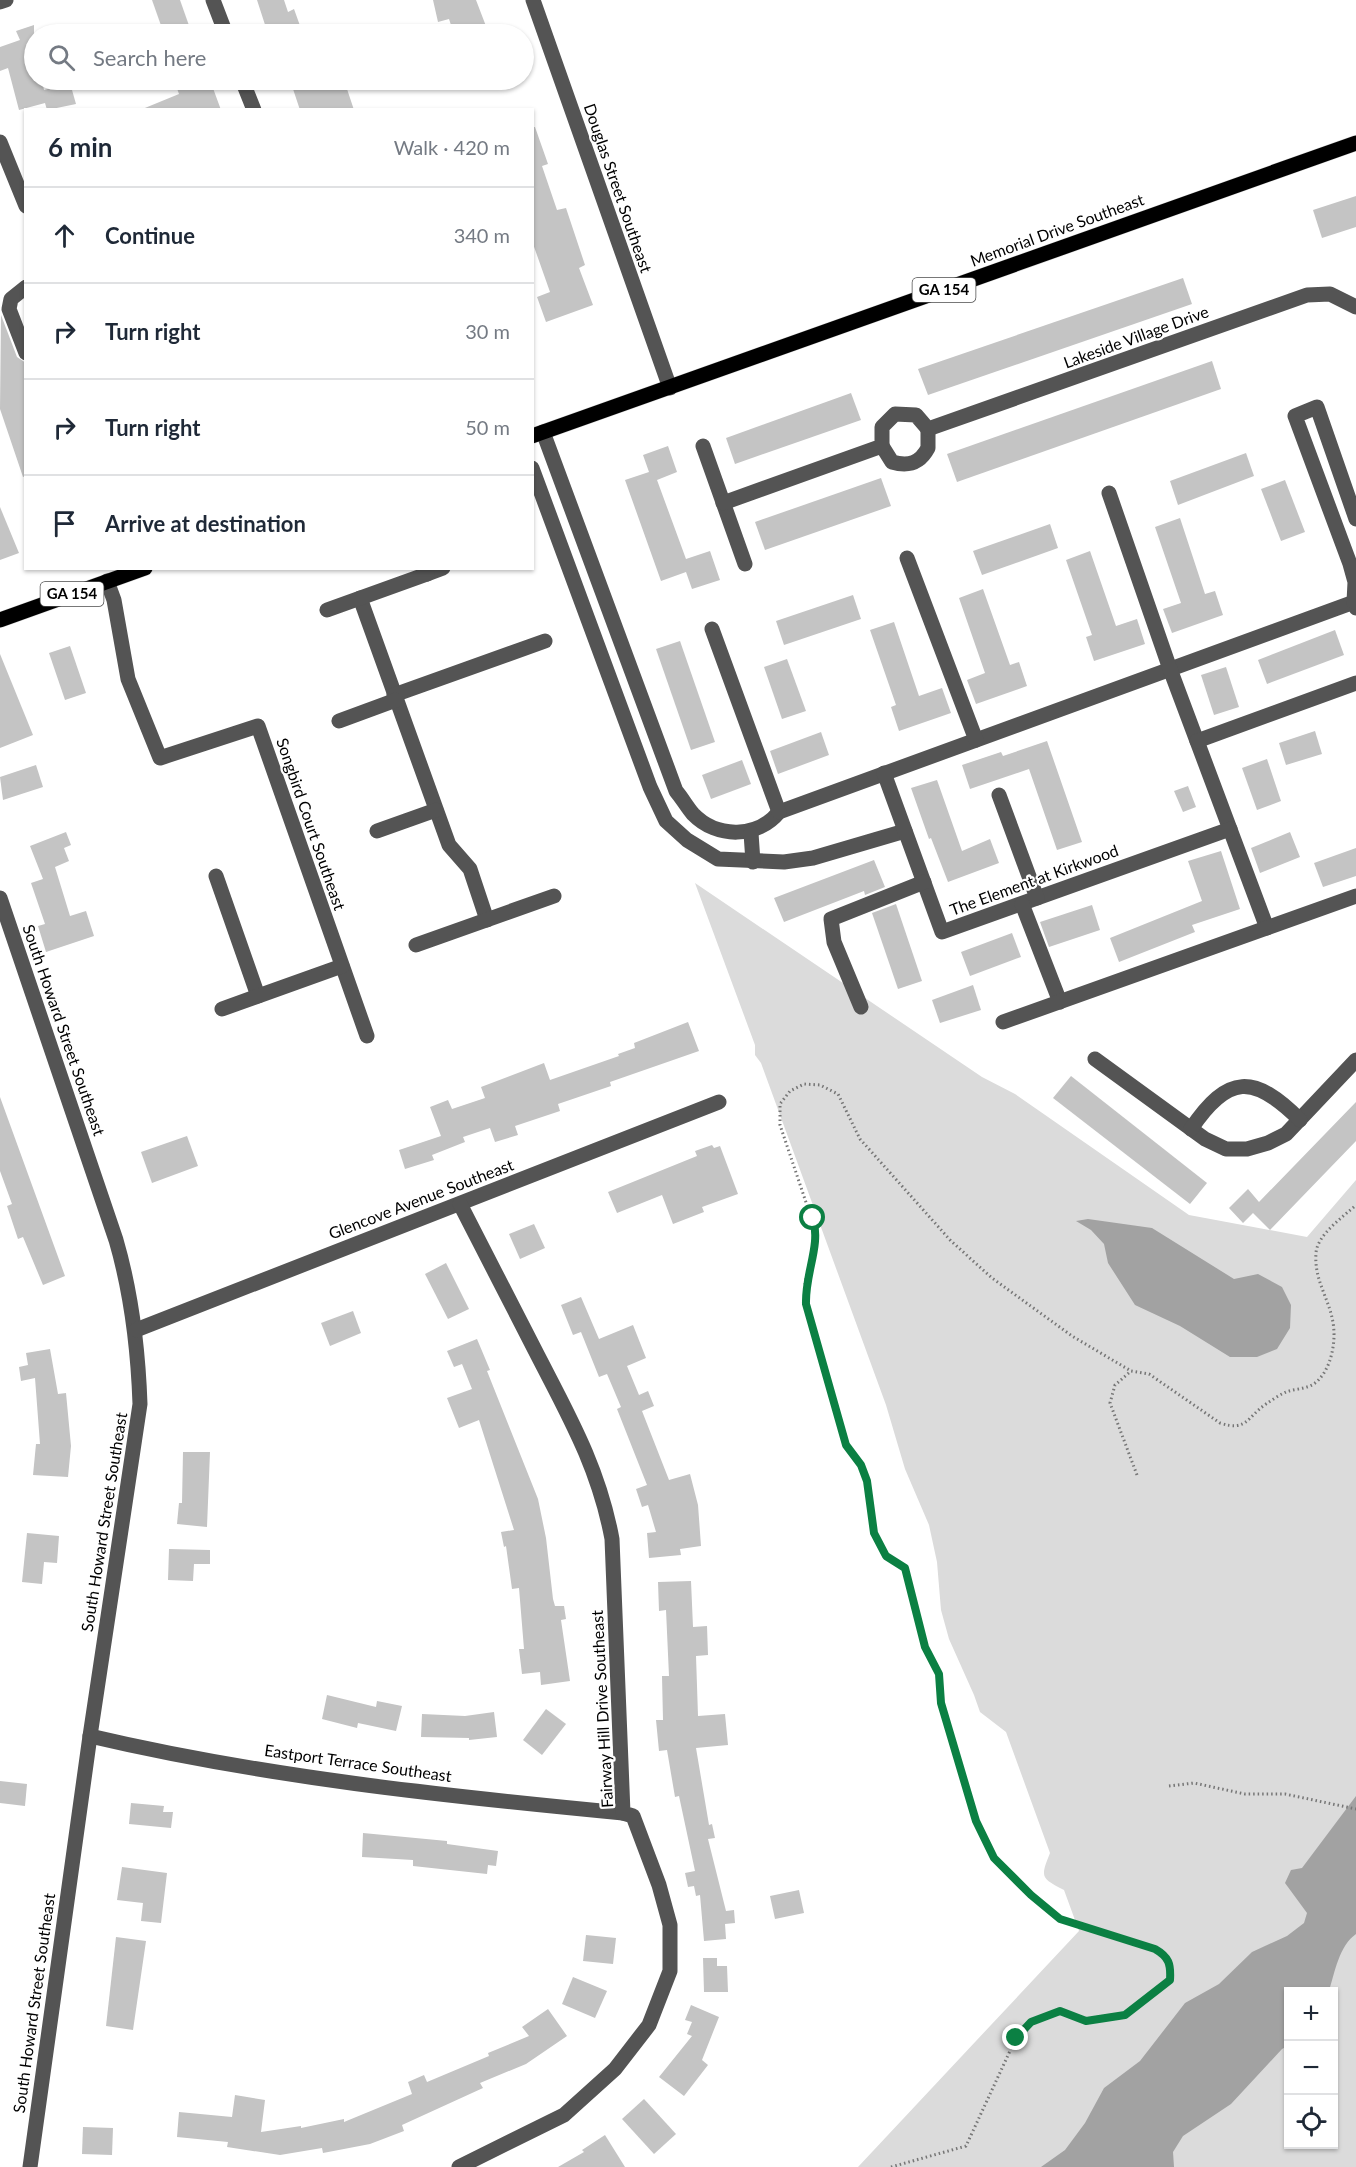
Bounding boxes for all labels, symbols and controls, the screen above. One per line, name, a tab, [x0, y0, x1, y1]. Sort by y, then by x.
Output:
search box	[24, 24, 534, 90]
icon: search	[45, 41, 78, 74]
text: Search here	[93, 44, 206, 71]
street label: Douglas Street Southeast	[581, 101, 656, 275]
text: 6 min	[48, 131, 112, 163]
text: Walk · 420 m	[394, 135, 510, 159]
street label: Memorial Drive Southeast	[967, 189, 1146, 270]
icon: ahead	[48, 219, 81, 252]
text: Continue	[105, 222, 195, 249]
text: 340 m	[454, 223, 510, 247]
road number: GA 154	[912, 278, 976, 302]
street label: Lakeside Village Drive	[1061, 301, 1211, 372]
icon: right	[48, 315, 81, 348]
text: Turn right	[105, 318, 200, 345]
text: 30 m	[465, 319, 510, 343]
icon: right	[48, 411, 81, 444]
text: Turn right	[105, 414, 200, 441]
text: 50 m	[465, 415, 510, 439]
icon: arrive	[48, 507, 81, 540]
text: Arrive at destination	[105, 510, 306, 537]
road number: GA 154	[40, 582, 104, 606]
street label: Songbird Court Southeast	[273, 735, 350, 913]
street label: The Element at Kirkwood	[947, 840, 1121, 919]
street label: South Howard Street Southeast	[19, 922, 110, 1138]
street label: Glencove Avenue Southeast	[326, 1154, 516, 1243]
route start	[799, 1204, 825, 1230]
street label: South Howard Street Southeast	[77, 1411, 130, 1633]
street label: Fairway Hill Drive Southeast	[587, 1609, 616, 1808]
street label: Eastport Terrace Southeast	[263, 1740, 453, 1785]
street label: South Howard Street Southeast	[9, 1891, 58, 2114]
map controls	[1284, 1987, 1338, 2149]
button: +	[1284, 1987, 1338, 2041]
route end	[1002, 2024, 1028, 2050]
button: −	[1284, 2041, 1338, 2095]
button: locate	[1284, 2095, 1338, 2149]

